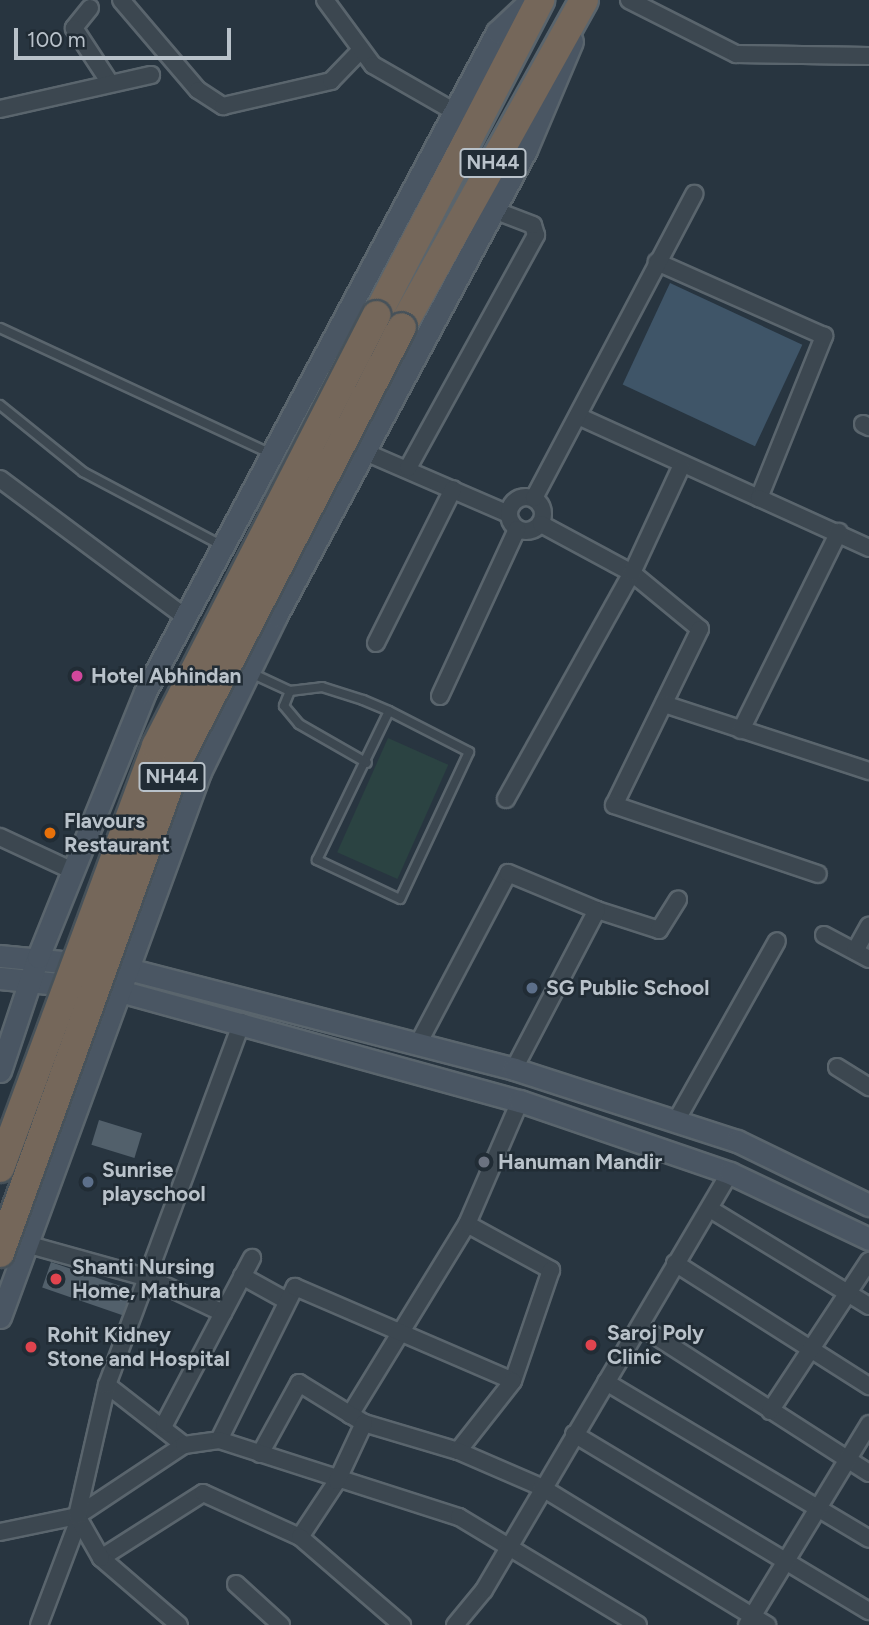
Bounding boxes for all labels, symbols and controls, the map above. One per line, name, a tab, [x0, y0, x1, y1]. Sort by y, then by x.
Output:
scale bar	[18, 14, 234, 58]
text: 100 m	[27, 27, 86, 52]
road number: NH44	[458, 148, 528, 178]
place label: Hotel Abhindan	[91, 663, 242, 689]
marker: Hotel Abhindan	[69, 668, 85, 684]
road number: NH44	[137, 762, 207, 792]
place label: Flavours Restaurant	[64, 808, 170, 858]
marker: Flavours Restaurant	[42, 825, 58, 841]
place label: SG Public School	[546, 975, 709, 1001]
marker: SG Public School	[524, 980, 540, 996]
place label: Hanuman Mandir	[498, 1149, 662, 1175]
marker: Hanuman Mandir	[476, 1154, 492, 1170]
place label: Sunrise playschool	[102, 1157, 206, 1207]
marker: Sunrise playschool	[80, 1174, 96, 1190]
place label: Shanti Nursing Home, Mathura	[72, 1254, 221, 1304]
marker: Shanti Nursing Home, Mathura	[46, 1269, 66, 1289]
place label: Saroj Poly Clinic	[607, 1320, 704, 1370]
place label: Rohit Kidney Stone and Hospital	[47, 1322, 230, 1372]
marker: Saroj Poly Clinic	[581, 1335, 601, 1355]
marker: Rohit Kidney Stone and Hospital	[21, 1337, 41, 1357]

